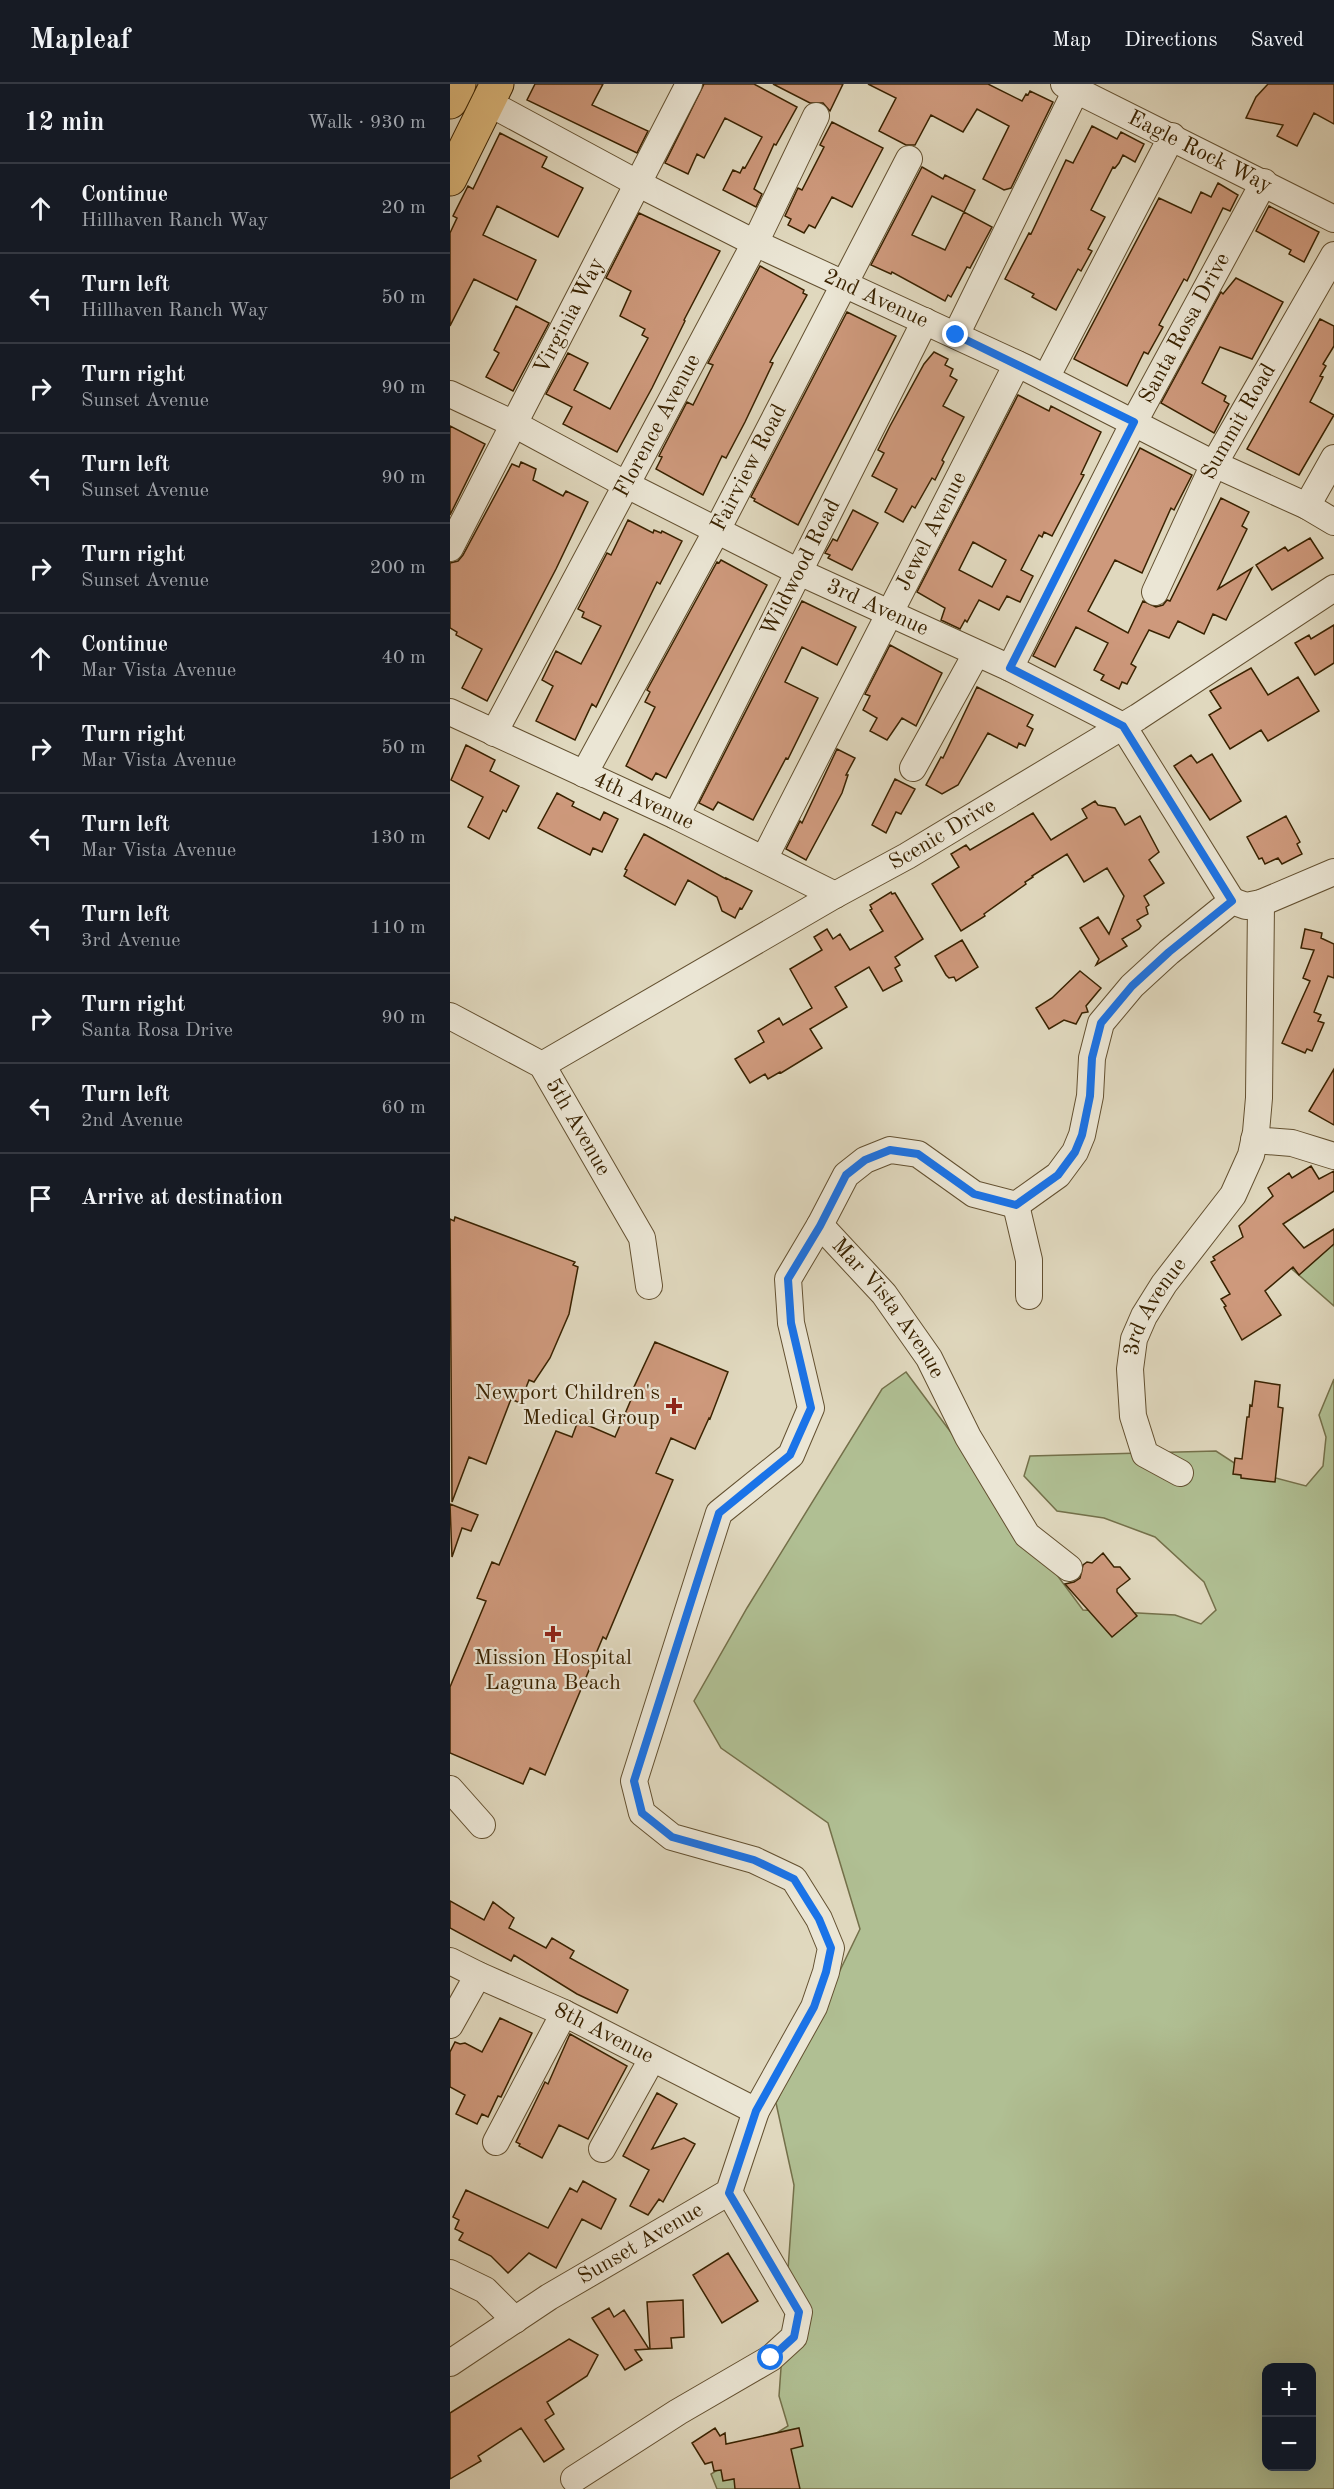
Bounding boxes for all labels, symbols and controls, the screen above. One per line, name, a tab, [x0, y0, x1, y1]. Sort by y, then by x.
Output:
text: Mapleaf	[30, 27, 130, 55]
text: Map	[1052, 30, 1091, 51]
text: Directions	[1124, 30, 1218, 51]
text: Saved	[1251, 30, 1304, 51]
street label: Eagle Rock Way	[1124, 107, 1276, 197]
text: 12 min	[24, 110, 104, 136]
text: Walk · 930 m	[307, 113, 426, 133]
text: Continue	[81, 184, 168, 206]
icon: ahead	[24, 192, 57, 225]
text: 20 m	[381, 198, 426, 218]
text: Hillhaven Ranch Way	[81, 211, 268, 231]
street label: Santa Rosa Drive	[1135, 250, 1234, 407]
street label: Virginia Way	[530, 254, 609, 378]
street label: 2nd Avenue	[820, 265, 931, 332]
text: Turn left	[81, 274, 170, 296]
icon: left	[24, 282, 57, 315]
text: 50 m	[381, 288, 426, 308]
text: Hillhaven Ranch Way	[81, 301, 268, 321]
route end	[942, 321, 968, 347]
street label: Florence Avenue	[611, 351, 705, 501]
street label: Summit Road	[1198, 360, 1280, 483]
text: Turn right	[81, 364, 185, 386]
icon: right	[24, 372, 57, 405]
text: 90 m	[381, 378, 426, 398]
text: Sunset Avenue	[81, 391, 209, 411]
street label: Fairview Road	[707, 401, 791, 535]
text: Turn left	[81, 454, 170, 476]
icon: left	[24, 462, 57, 495]
text: 90 m	[381, 468, 426, 488]
street label: Jewel Avenue	[892, 468, 971, 594]
text: Sunset Avenue	[81, 481, 209, 501]
street label: Wildwood Road	[757, 495, 845, 640]
text: Turn right	[81, 544, 185, 566]
icon: right	[24, 552, 57, 585]
text: 200 m	[370, 558, 426, 578]
text: Sunset Avenue	[81, 571, 209, 591]
street label: 3rd Avenue	[823, 575, 932, 640]
text: Continue	[81, 634, 168, 656]
icon: ahead	[24, 642, 57, 675]
text: 40 m	[381, 648, 426, 668]
text: Mar Vista Avenue	[81, 661, 236, 681]
text: Turn right	[81, 724, 185, 746]
icon: right	[24, 732, 57, 765]
text: 50 m	[381, 738, 426, 758]
text: Mar Vista Avenue	[81, 751, 236, 771]
street label: 4th Avenue	[590, 768, 697, 834]
street label: Scenic Drive	[885, 794, 999, 875]
text: Turn left	[81, 814, 170, 836]
icon: left	[24, 822, 57, 855]
text: 130 m	[370, 828, 426, 848]
text: Mar Vista Avenue	[81, 841, 236, 861]
text: Turn left	[81, 904, 170, 926]
icon: left	[24, 912, 57, 945]
text: 110 m	[370, 918, 426, 938]
text: 3rd Avenue	[81, 931, 180, 951]
text: Turn right	[81, 994, 185, 1016]
icon: right	[24, 1002, 57, 1035]
text: 90 m	[381, 1008, 426, 1028]
text: Santa Rosa Drive	[81, 1021, 233, 1041]
street label: 5th Avenue	[541, 1075, 615, 1180]
text: Turn left	[81, 1084, 170, 1106]
icon: left	[24, 1092, 57, 1125]
text: 60 m	[381, 1098, 426, 1118]
text: 2nd Avenue	[81, 1111, 183, 1131]
icon: arrive	[24, 1182, 57, 1215]
text: Arrive at destination	[81, 1187, 283, 1209]
street label: Mar Vista Avenue	[827, 1234, 948, 1382]
street label: 3rd Avenue	[1121, 1254, 1191, 1357]
place label: Newport Children's Medical Group	[475, 1382, 660, 1429]
marker: Newport Children's Medical Group	[665, 1397, 683, 1415]
marker: Mission Hospital Laguna Beach	[544, 1625, 562, 1643]
place label: Mission Hospital Laguna Beach	[474, 1647, 632, 1694]
street label: 8th Avenue	[551, 1999, 657, 2068]
street label: Sunset Avenue	[574, 2199, 707, 2289]
route start	[757, 2344, 783, 2370]
map controls	[1262, 2363, 1316, 2471]
button: +	[1262, 2363, 1316, 2417]
button: −	[1262, 2417, 1316, 2471]

